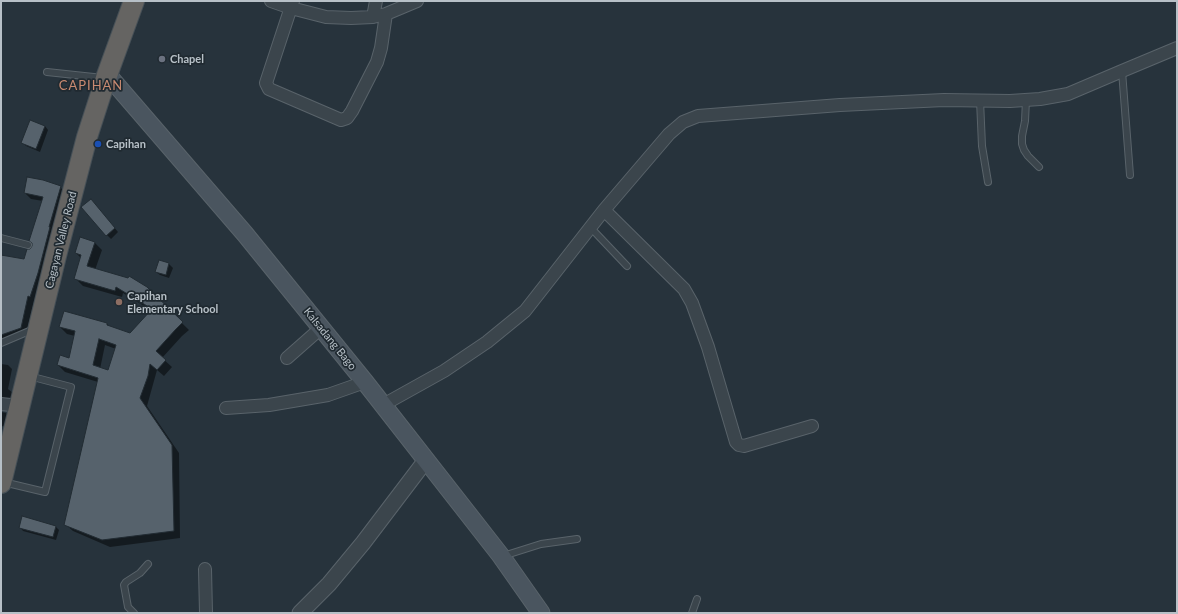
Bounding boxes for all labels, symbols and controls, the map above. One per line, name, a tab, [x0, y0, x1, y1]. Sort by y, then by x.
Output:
place label: Chapel	[170, 52, 204, 66]
marker: Chapel	[157, 54, 167, 64]
district label: CAPIHAN	[59, 78, 123, 94]
place label: Capihan	[106, 137, 146, 151]
marker: Capihan	[93, 139, 103, 149]
street label: Cagayan Valley Road	[43, 190, 79, 290]
place label: Capihan Elementary School	[127, 289, 218, 315]
marker: Capihan Elementary School	[114, 297, 124, 307]
street label: Kalsadang Bago	[301, 305, 359, 373]

